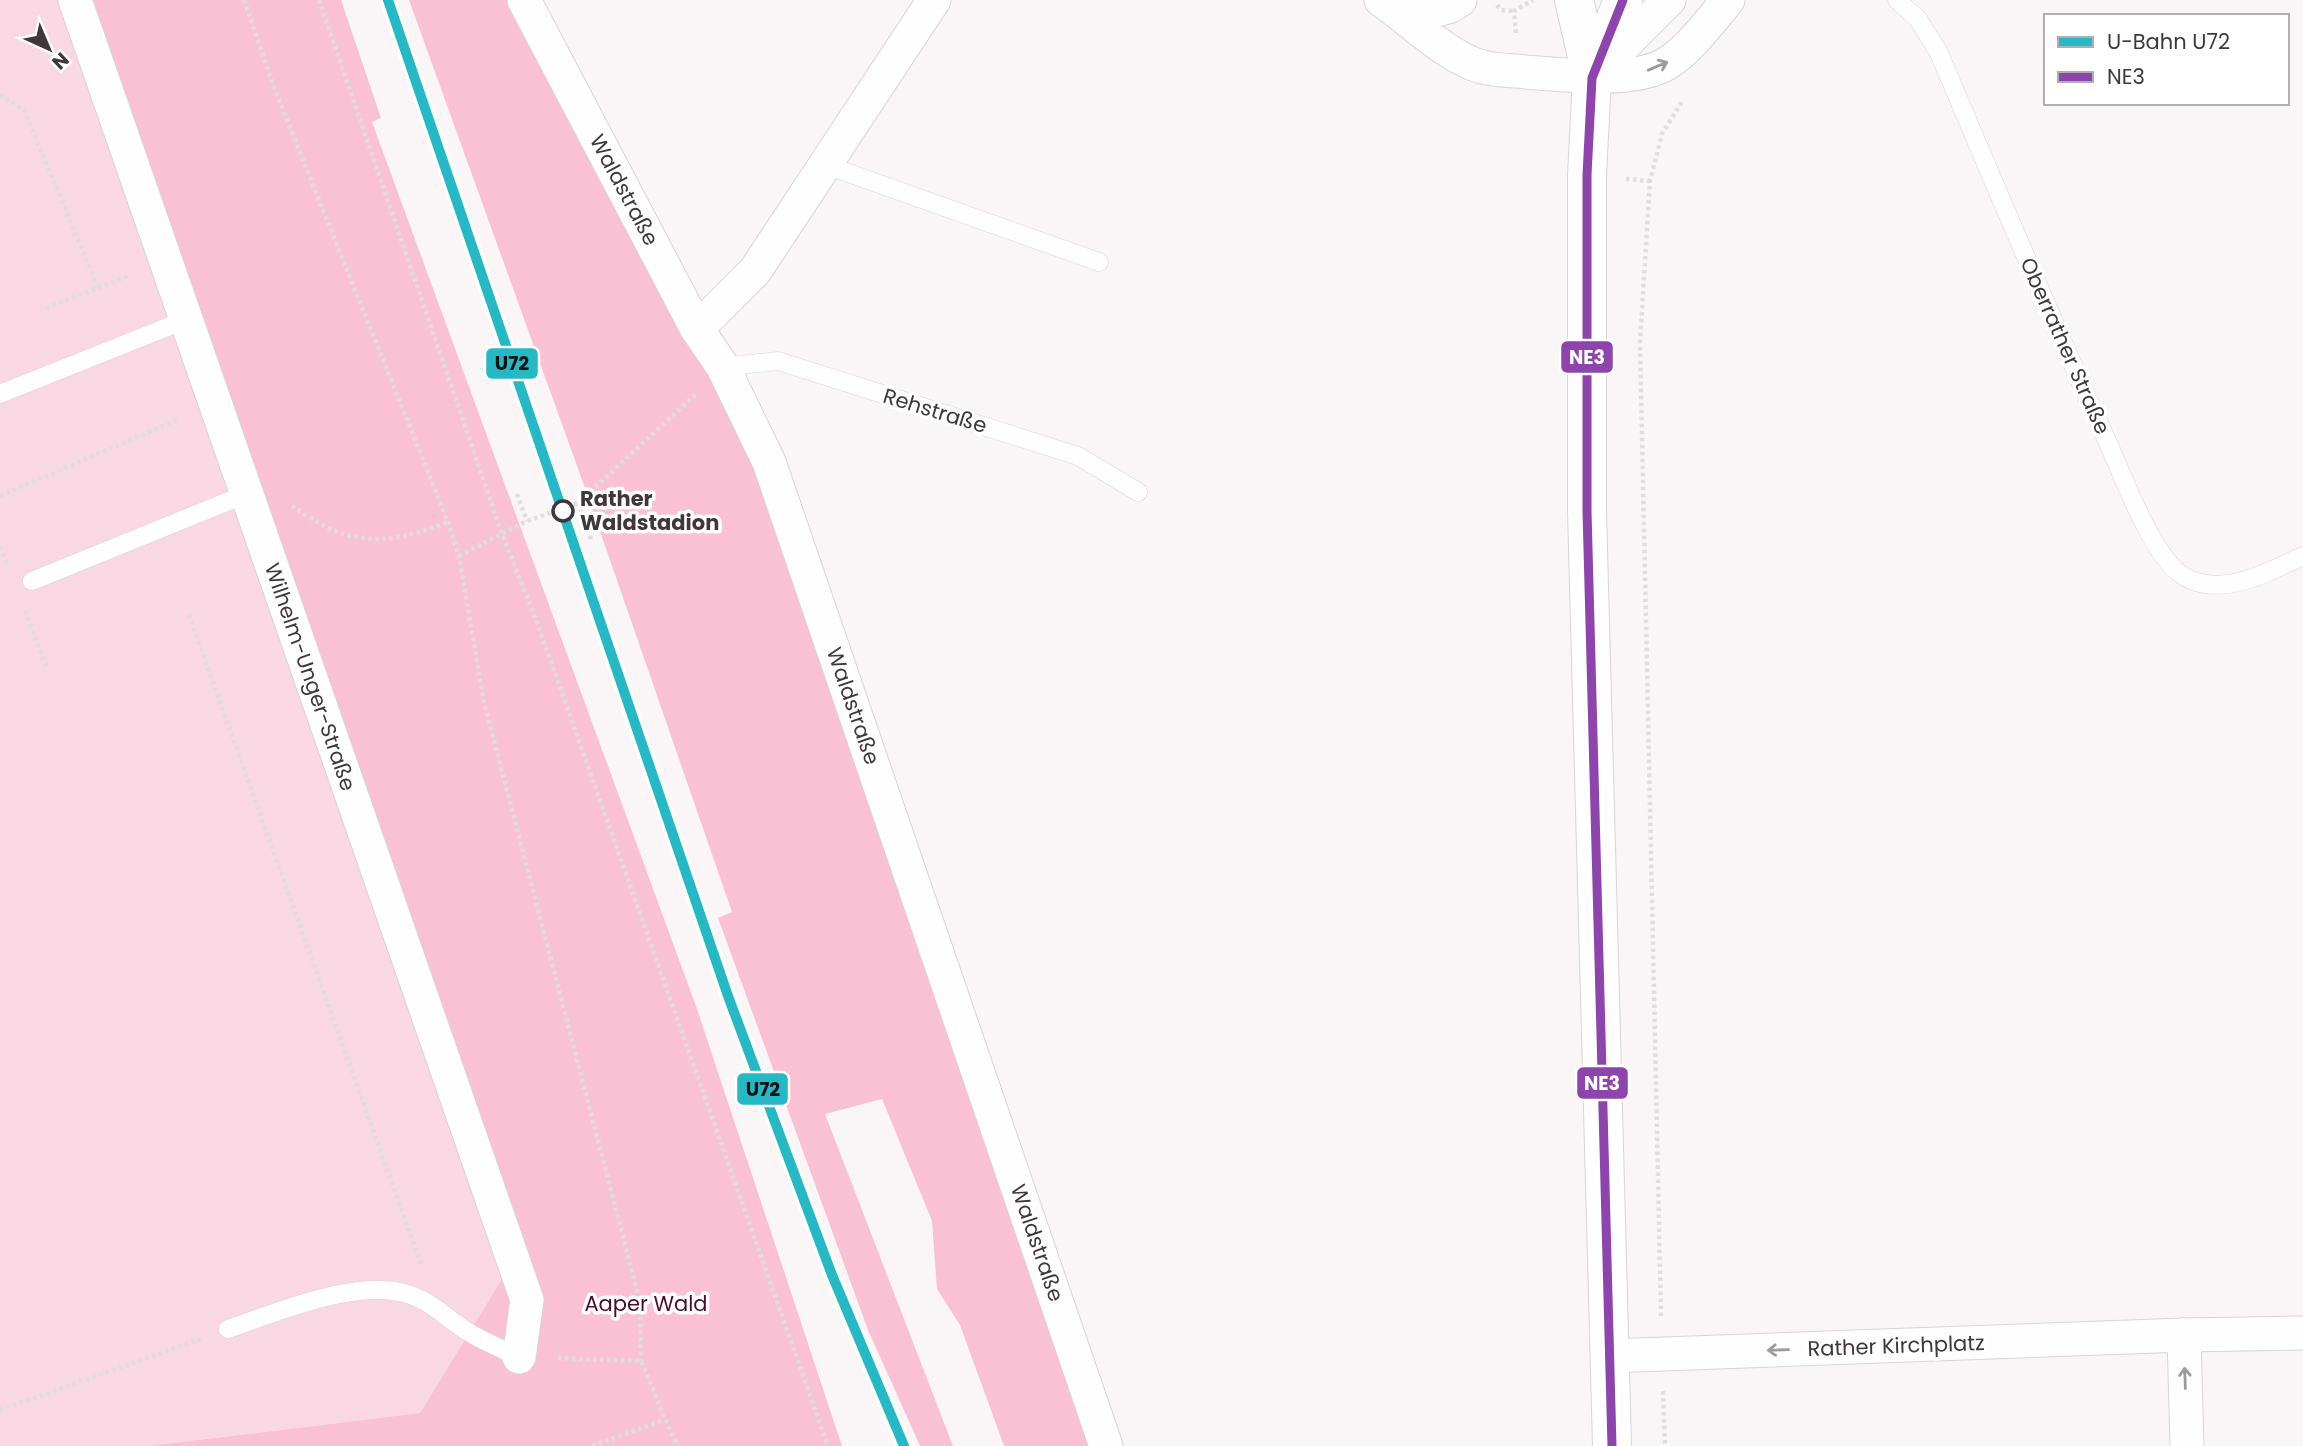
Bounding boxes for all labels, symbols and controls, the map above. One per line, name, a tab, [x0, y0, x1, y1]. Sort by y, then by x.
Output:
north arrow	[14, 14, 84, 84]
legend	[2044, 14, 2289, 105]
text: U-Bahn U72	[2107, 27, 2230, 56]
text: N	[46, 46, 75, 76]
one-way arrow	[1647, 59, 1669, 72]
text: NE3	[2107, 62, 2145, 91]
street label: Waldstraße	[583, 129, 666, 250]
street label: Oberrather Straße	[2013, 253, 2117, 439]
line badge: NE3	[1560, 340, 1614, 374]
text: NE3	[1569, 344, 1605, 371]
line badge: U72	[485, 347, 539, 380]
text: U72	[495, 350, 529, 377]
street label: Rehstraße	[880, 381, 991, 440]
place label: Rather Waldstadion	[580, 484, 719, 537]
marker: Rather Waldstadion	[552, 500, 574, 522]
street label: Wilhelm-Unger-Straße	[258, 559, 363, 795]
street label: Waldstraße	[820, 643, 887, 768]
line badge: NE3	[1576, 1066, 1629, 1100]
text: NE3	[1584, 1070, 1620, 1097]
line badge: U72	[736, 1072, 789, 1106]
text: U72	[746, 1076, 780, 1103]
street label: Waldstraße	[1004, 1180, 1071, 1305]
park label: Aaper Wald	[584, 1289, 708, 1318]
street label: Rather Kirchplatz	[1807, 1328, 1985, 1363]
one-way arrow	[1767, 1344, 1790, 1357]
one-way arrow	[2179, 1367, 2192, 1390]

